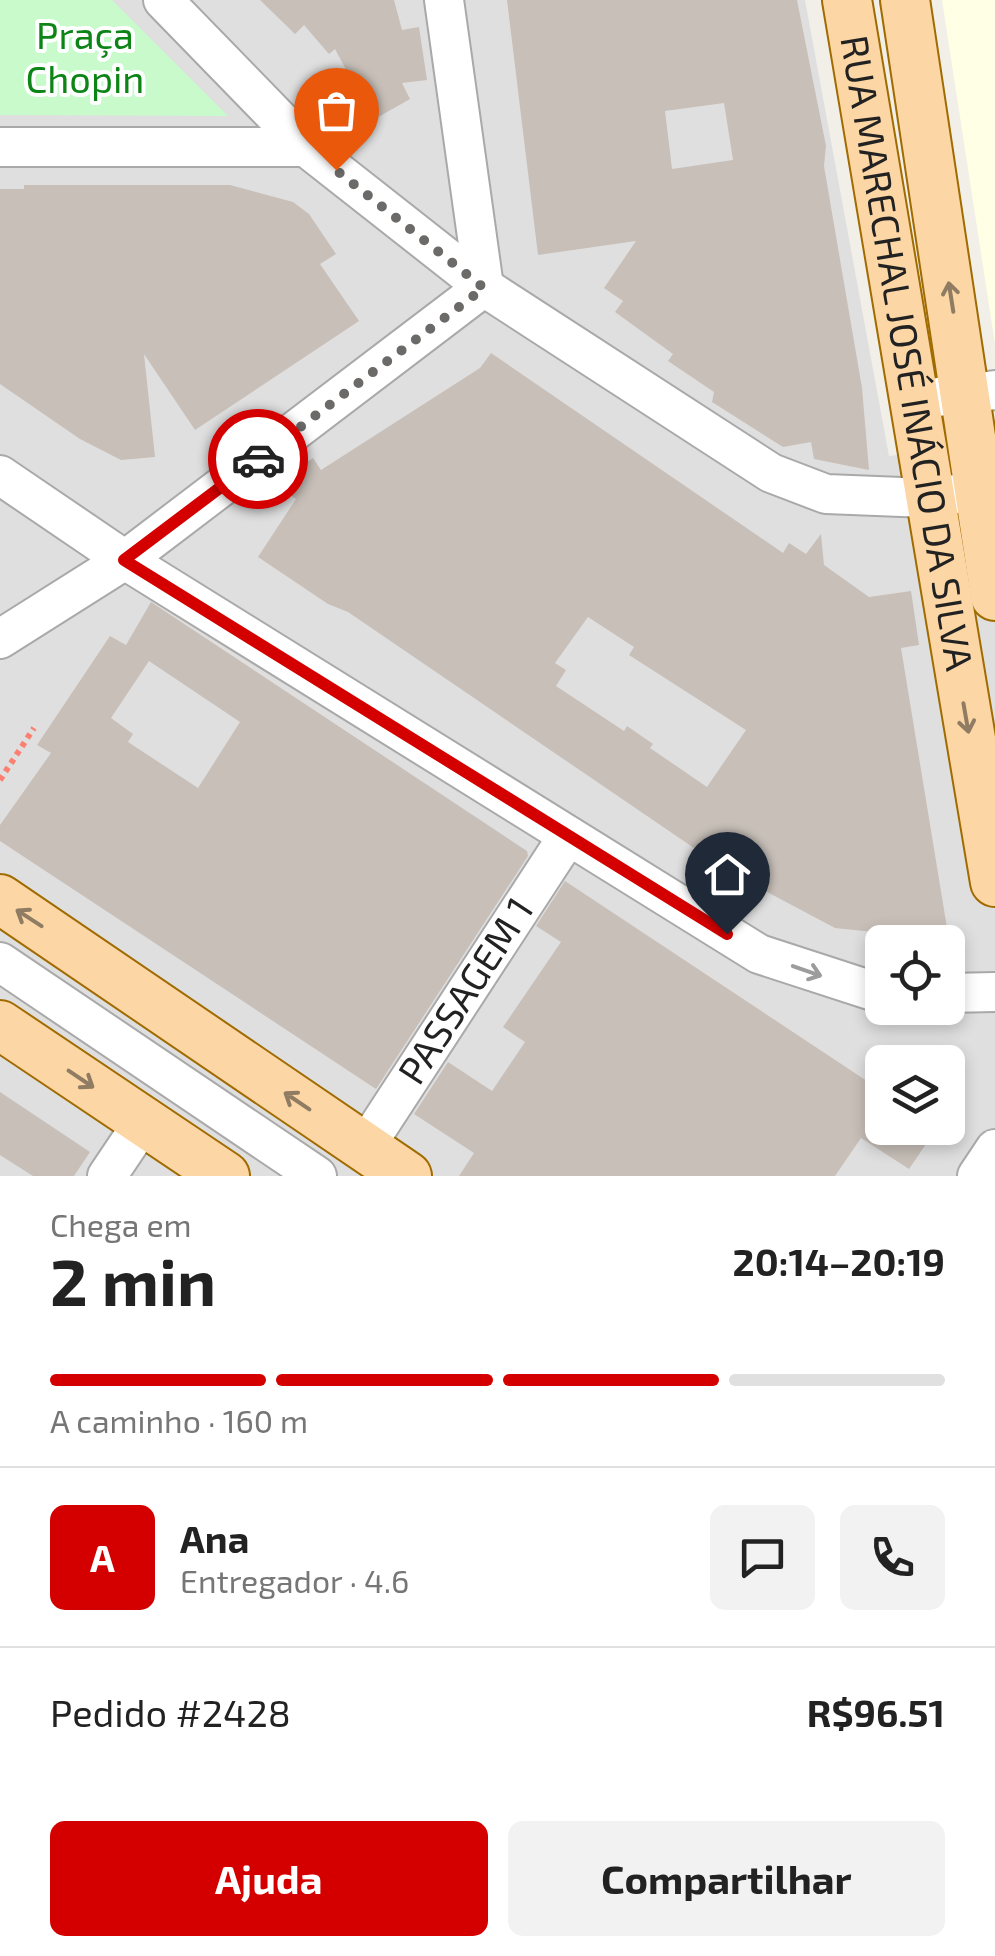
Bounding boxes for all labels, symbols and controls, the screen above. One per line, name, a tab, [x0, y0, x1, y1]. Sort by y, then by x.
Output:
park label: Praça Chopin	[26, 11, 144, 101]
street label: RUA MARECHAL JOSÉ INÁCIO DA SILVA	[832, 32, 984, 674]
pin	[294, 68, 379, 171]
icon: bag	[309, 83, 364, 138]
one-way arrow	[942, 281, 960, 314]
courier	[208, 409, 308, 509]
icon: car	[231, 432, 286, 487]
one-way arrow	[957, 701, 976, 733]
pin	[685, 832, 770, 935]
icon: home	[700, 847, 755, 902]
street label: PASSAGEM 1	[387, 888, 542, 1092]
one-way arrow	[15, 908, 43, 929]
map controls	[865, 925, 965, 1145]
button: locate	[865, 925, 965, 1025]
one-way arrow	[790, 963, 821, 981]
button: layers	[865, 1045, 965, 1145]
one-way arrow	[67, 1068, 95, 1089]
one-way arrow	[284, 1091, 312, 1112]
text: Chega em	[50, 1205, 192, 1243]
text: 20:14–20:19	[733, 1238, 945, 1284]
text: 2 min	[50, 1241, 216, 1319]
text: A caminho · 160 m	[50, 1401, 308, 1439]
button: chat	[710, 1505, 815, 1610]
button: phone	[840, 1505, 945, 1610]
text: Ana	[180, 1515, 249, 1561]
text: A	[90, 1534, 115, 1580]
text: Entregador · 4.6	[180, 1561, 409, 1599]
text: Pedido #2428	[50, 1689, 291, 1735]
text: R$96.51	[807, 1689, 945, 1735]
button: Ajuda	[50, 1821, 488, 1936]
button: Compartilhar	[508, 1821, 945, 1936]

